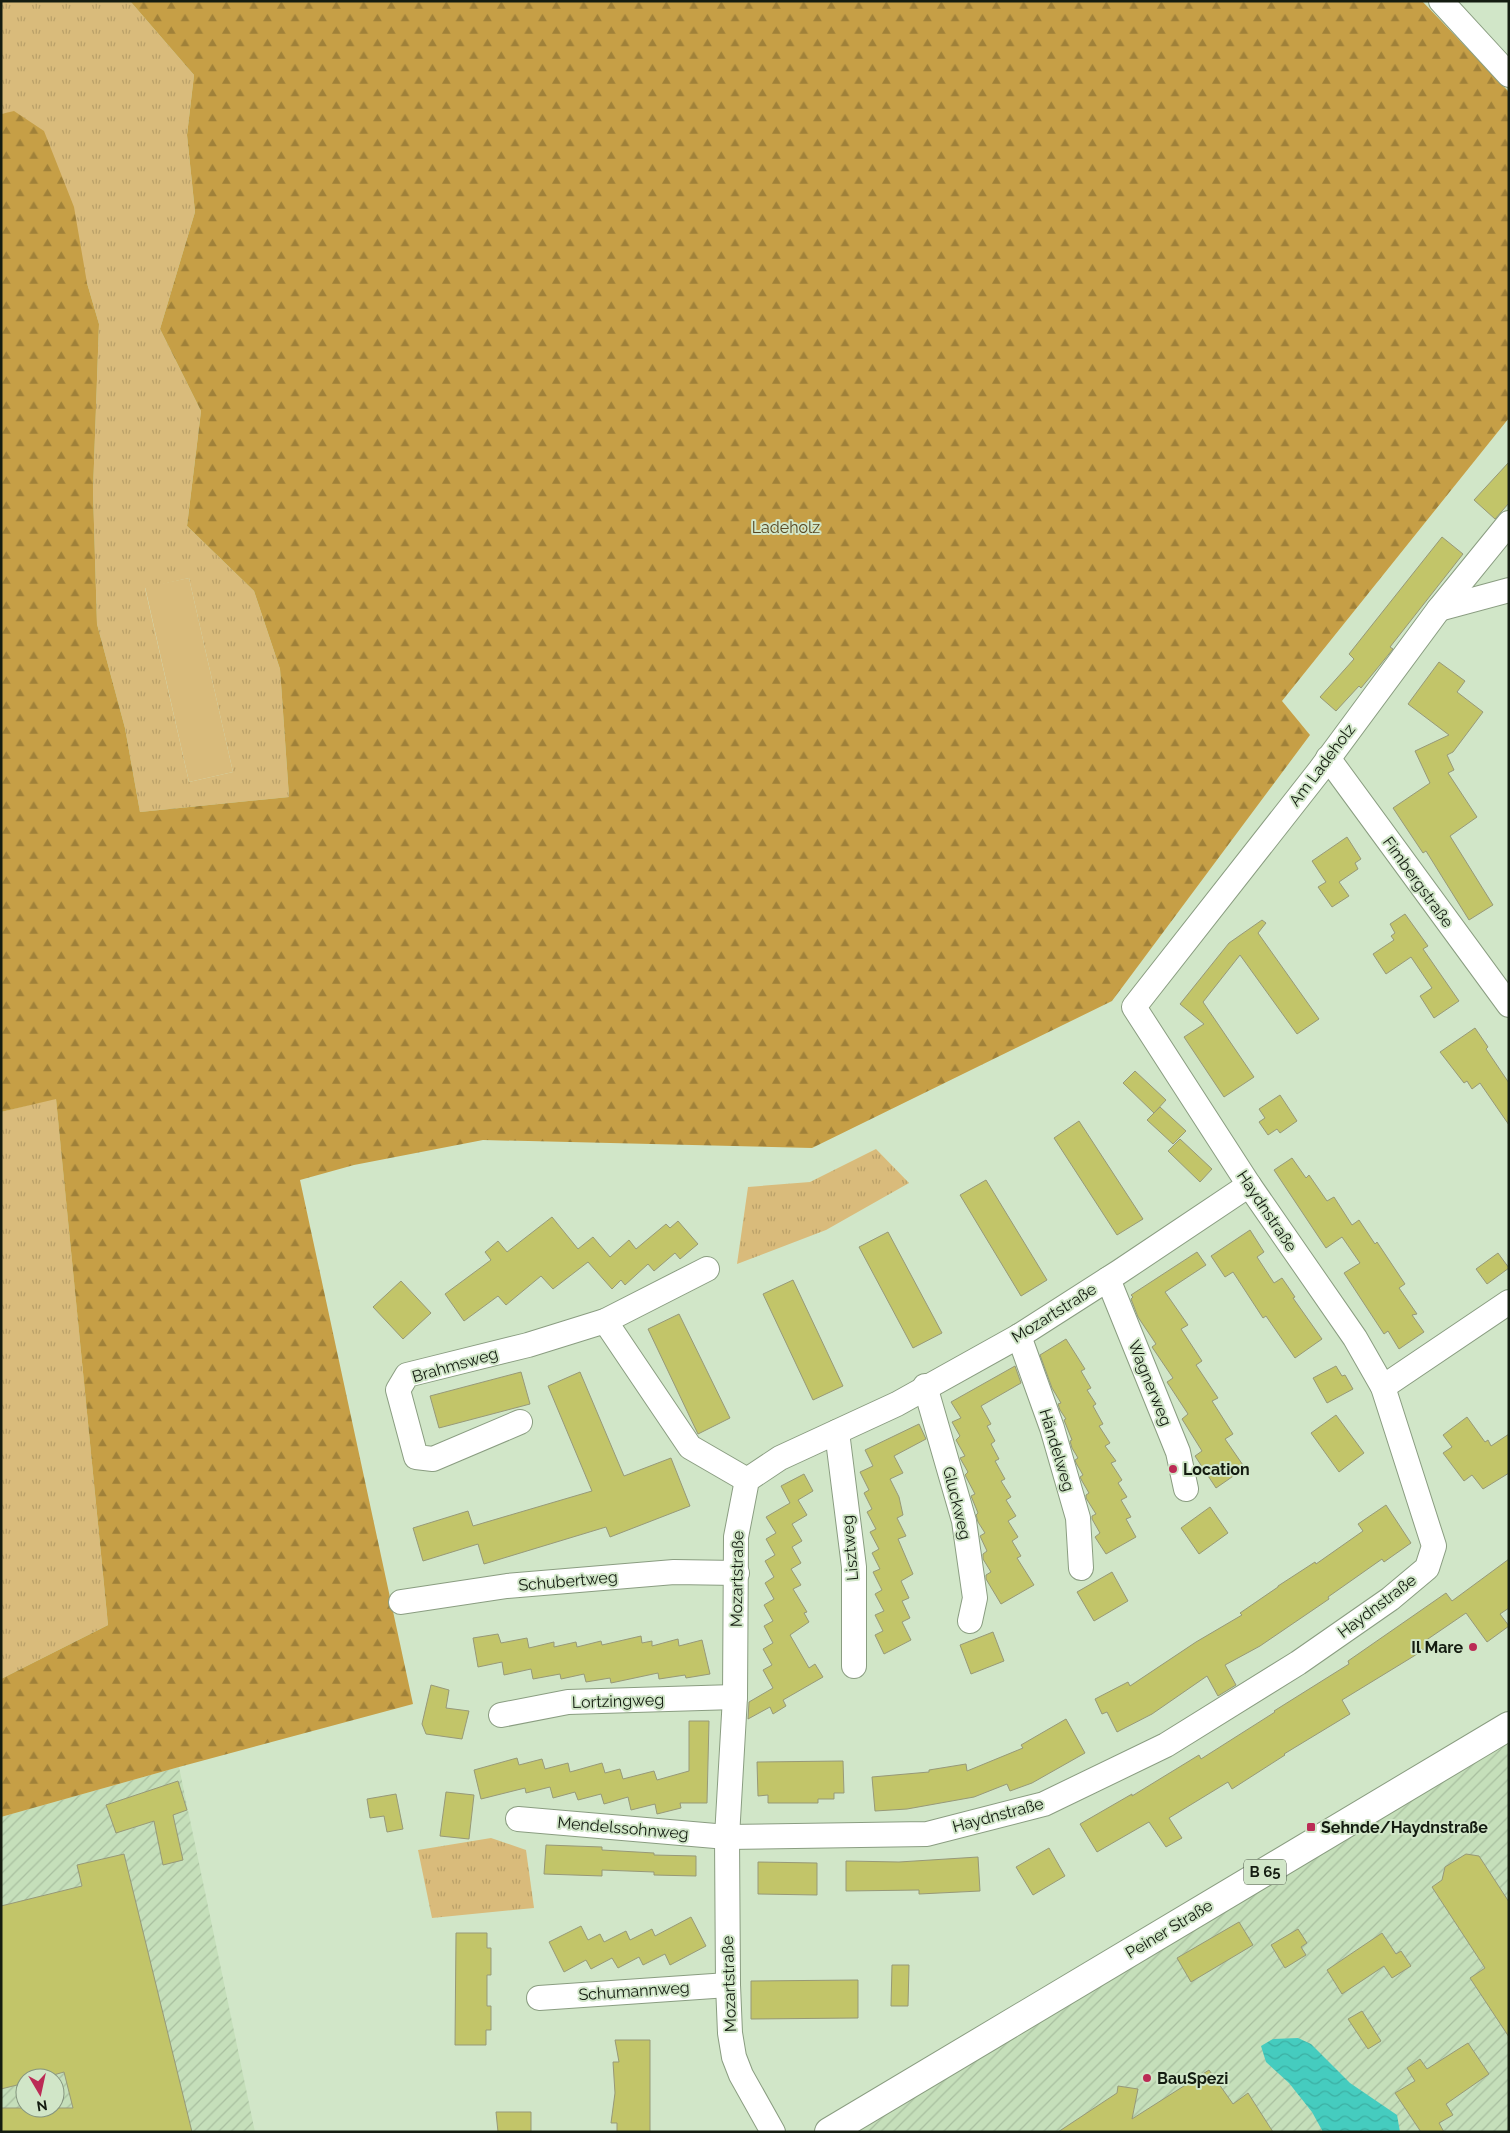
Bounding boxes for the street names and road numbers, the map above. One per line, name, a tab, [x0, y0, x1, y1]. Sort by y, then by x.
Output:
street label: Am Ladeholz	[1285, 720, 1359, 810]
street label: Fimbergstraße	[1379, 833, 1457, 931]
street label: Haydnstraße	[1233, 1167, 1301, 1255]
street label: Mozartstraße	[1008, 1279, 1100, 1347]
street label: Wagnerweg	[1124, 1337, 1176, 1429]
street label: Brahmsweg	[410, 1344, 500, 1386]
street label: Händelweg	[1035, 1406, 1079, 1494]
street label: Gluckweg	[939, 1465, 975, 1541]
street label: Lisztweg	[838, 1514, 862, 1582]
street label: Mozartstraße	[727, 1531, 747, 1627]
street label: Schubertweg	[518, 1567, 618, 1595]
street label: Haydnstraße	[1334, 1570, 1420, 1642]
street label: Lortzingweg	[572, 1690, 664, 1712]
street label: Haydnstraße	[950, 1794, 1046, 1836]
street label: Mendelssohnweg	[557, 1813, 689, 1843]
road number: B 65	[1244, 1860, 1286, 1884]
street label: Peiner Straße	[1122, 1896, 1216, 1962]
street label: Mozartstraße	[718, 1935, 740, 2033]
street label: Schumannweg	[578, 1978, 690, 2004]

